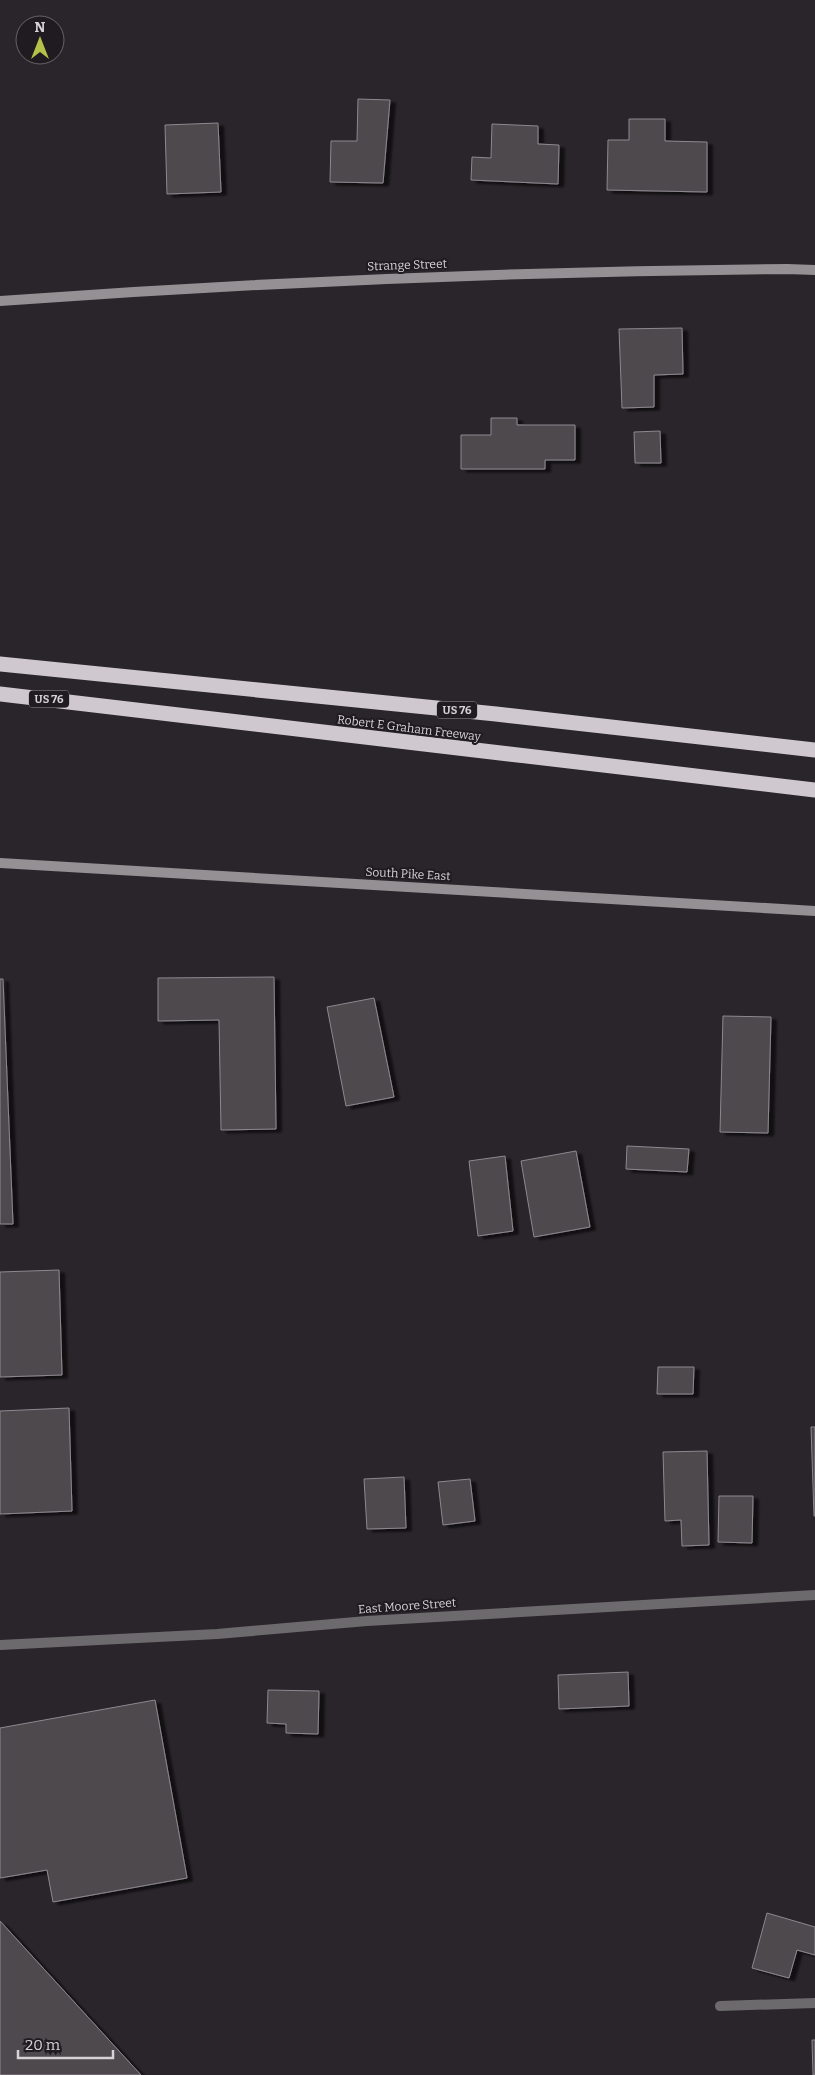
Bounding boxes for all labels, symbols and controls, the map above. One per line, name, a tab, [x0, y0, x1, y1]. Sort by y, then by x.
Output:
north arrow	[15, 15, 65, 65]
text: N	[35, 19, 46, 36]
street label: Strange Street	[367, 257, 448, 273]
road number: US 76	[29, 691, 69, 708]
road number: US 76	[437, 702, 477, 718]
street label: Robert E Graham Freeway	[336, 712, 482, 744]
street label: South Pike East	[365, 865, 452, 883]
street label: East Moore Street	[357, 1596, 457, 1616]
scale bar	[18, 2028, 112, 2060]
text: 20 m	[25, 2036, 61, 2054]

